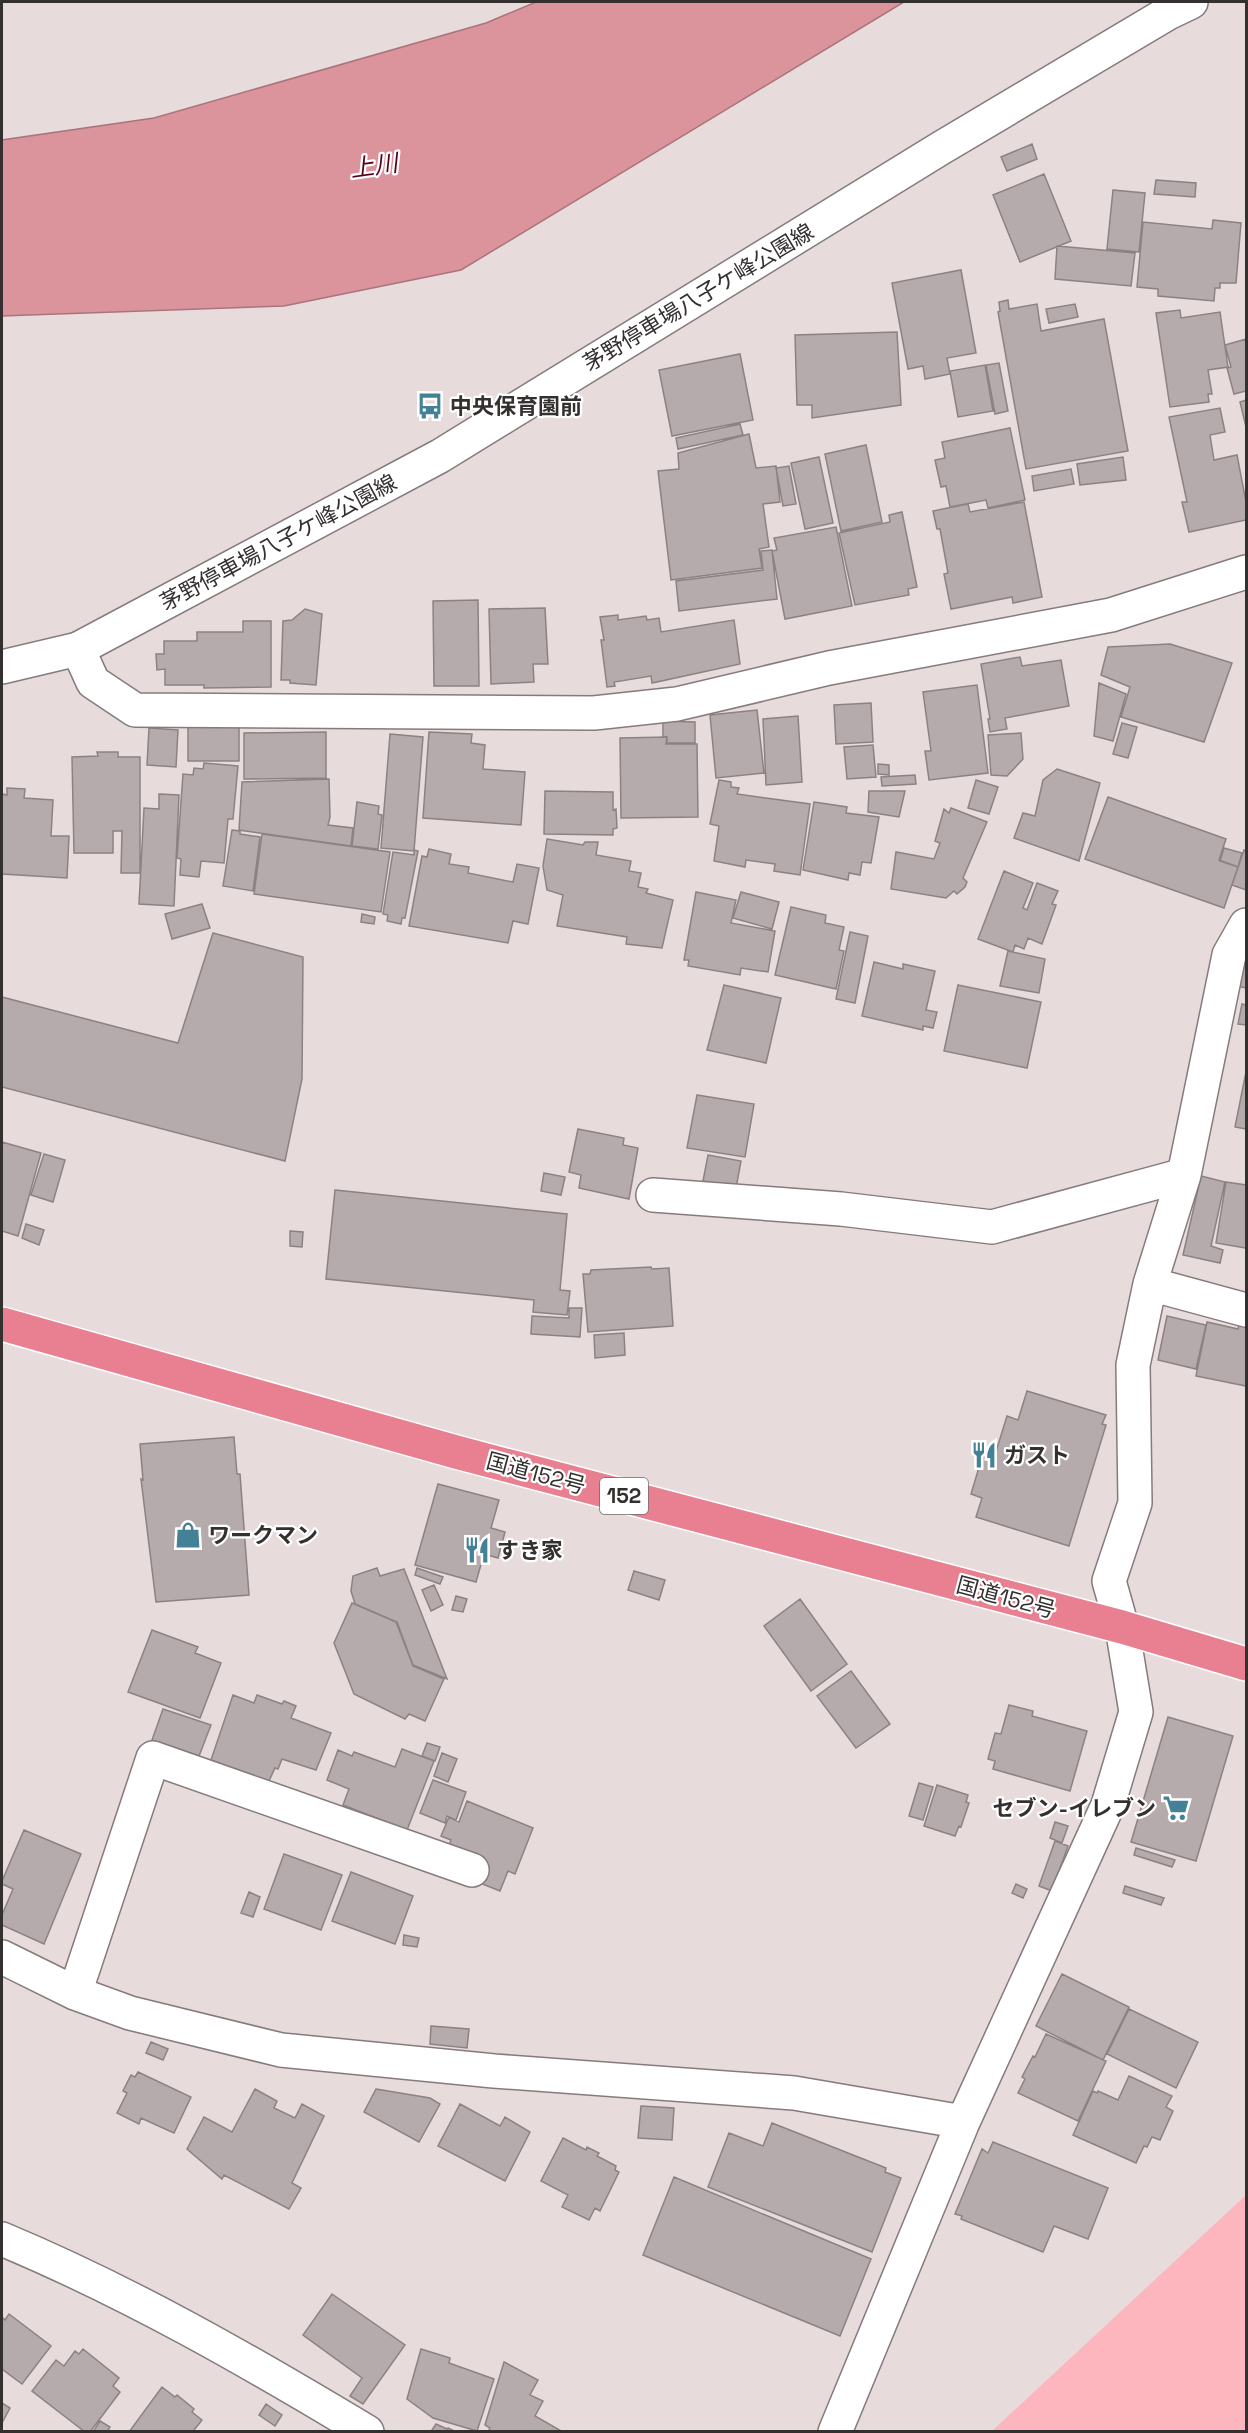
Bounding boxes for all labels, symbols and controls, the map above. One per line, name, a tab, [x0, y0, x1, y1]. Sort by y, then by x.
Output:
water label: 上川	[348, 146, 403, 184]
street label: 茅野停車場八子ケ峰公園線	[578, 217, 818, 377]
bus stop icon: 中央保育園前	[415, 391, 445, 421]
place label: 中央保育園前	[450, 392, 582, 420]
street label: 茅野停車場八子ケ峰公園線	[155, 468, 401, 616]
restaurant icon: ガスト	[969, 1440, 999, 1470]
place label: ガスト	[1004, 1441, 1070, 1469]
street label: 国道152号	[483, 1446, 589, 1500]
road number: 152	[600, 1478, 648, 1514]
shop icon: ワークマン	[173, 1520, 203, 1550]
place label: ワークマン	[208, 1521, 318, 1549]
restaurant icon: すき家	[462, 1535, 492, 1565]
place label: すき家	[497, 1536, 563, 1564]
street label: 国道152号	[953, 1570, 1059, 1624]
supermarket icon: セブン-イレブン	[1161, 1793, 1191, 1823]
place label: セブン-イレブン	[992, 1794, 1156, 1822]

